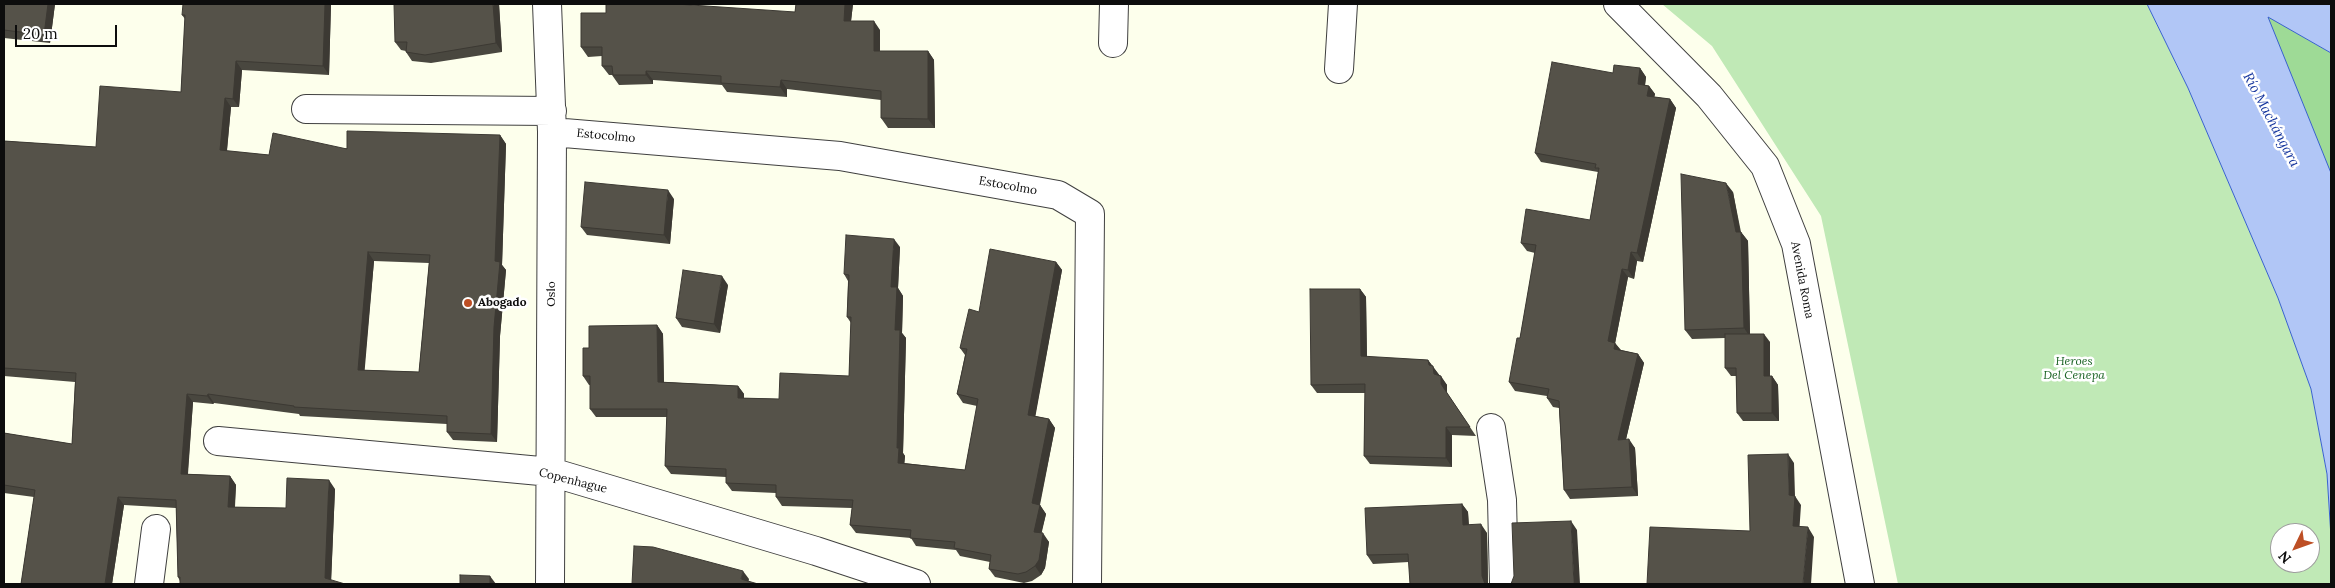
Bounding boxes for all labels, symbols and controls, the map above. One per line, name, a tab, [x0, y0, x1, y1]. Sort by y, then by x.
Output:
scale bar	[18, 15, 120, 47]
text: 20 m	[23, 24, 58, 43]
water label: Río Machángara	[2239, 70, 2303, 170]
street label: Estocolmo	[576, 126, 636, 146]
street label: Estocolmo	[978, 174, 1038, 198]
street label: Avenida Roma	[1787, 240, 1817, 320]
street label: Oslo	[545, 281, 559, 307]
place label: Abogado	[478, 296, 527, 310]
marker: Abogado	[462, 297, 474, 309]
park label: Heroes Del Cenepa	[2043, 355, 2105, 383]
street label: Copenhague	[537, 466, 609, 496]
north arrow	[2270, 523, 2320, 573]
text: N	[2274, 547, 2295, 567]

